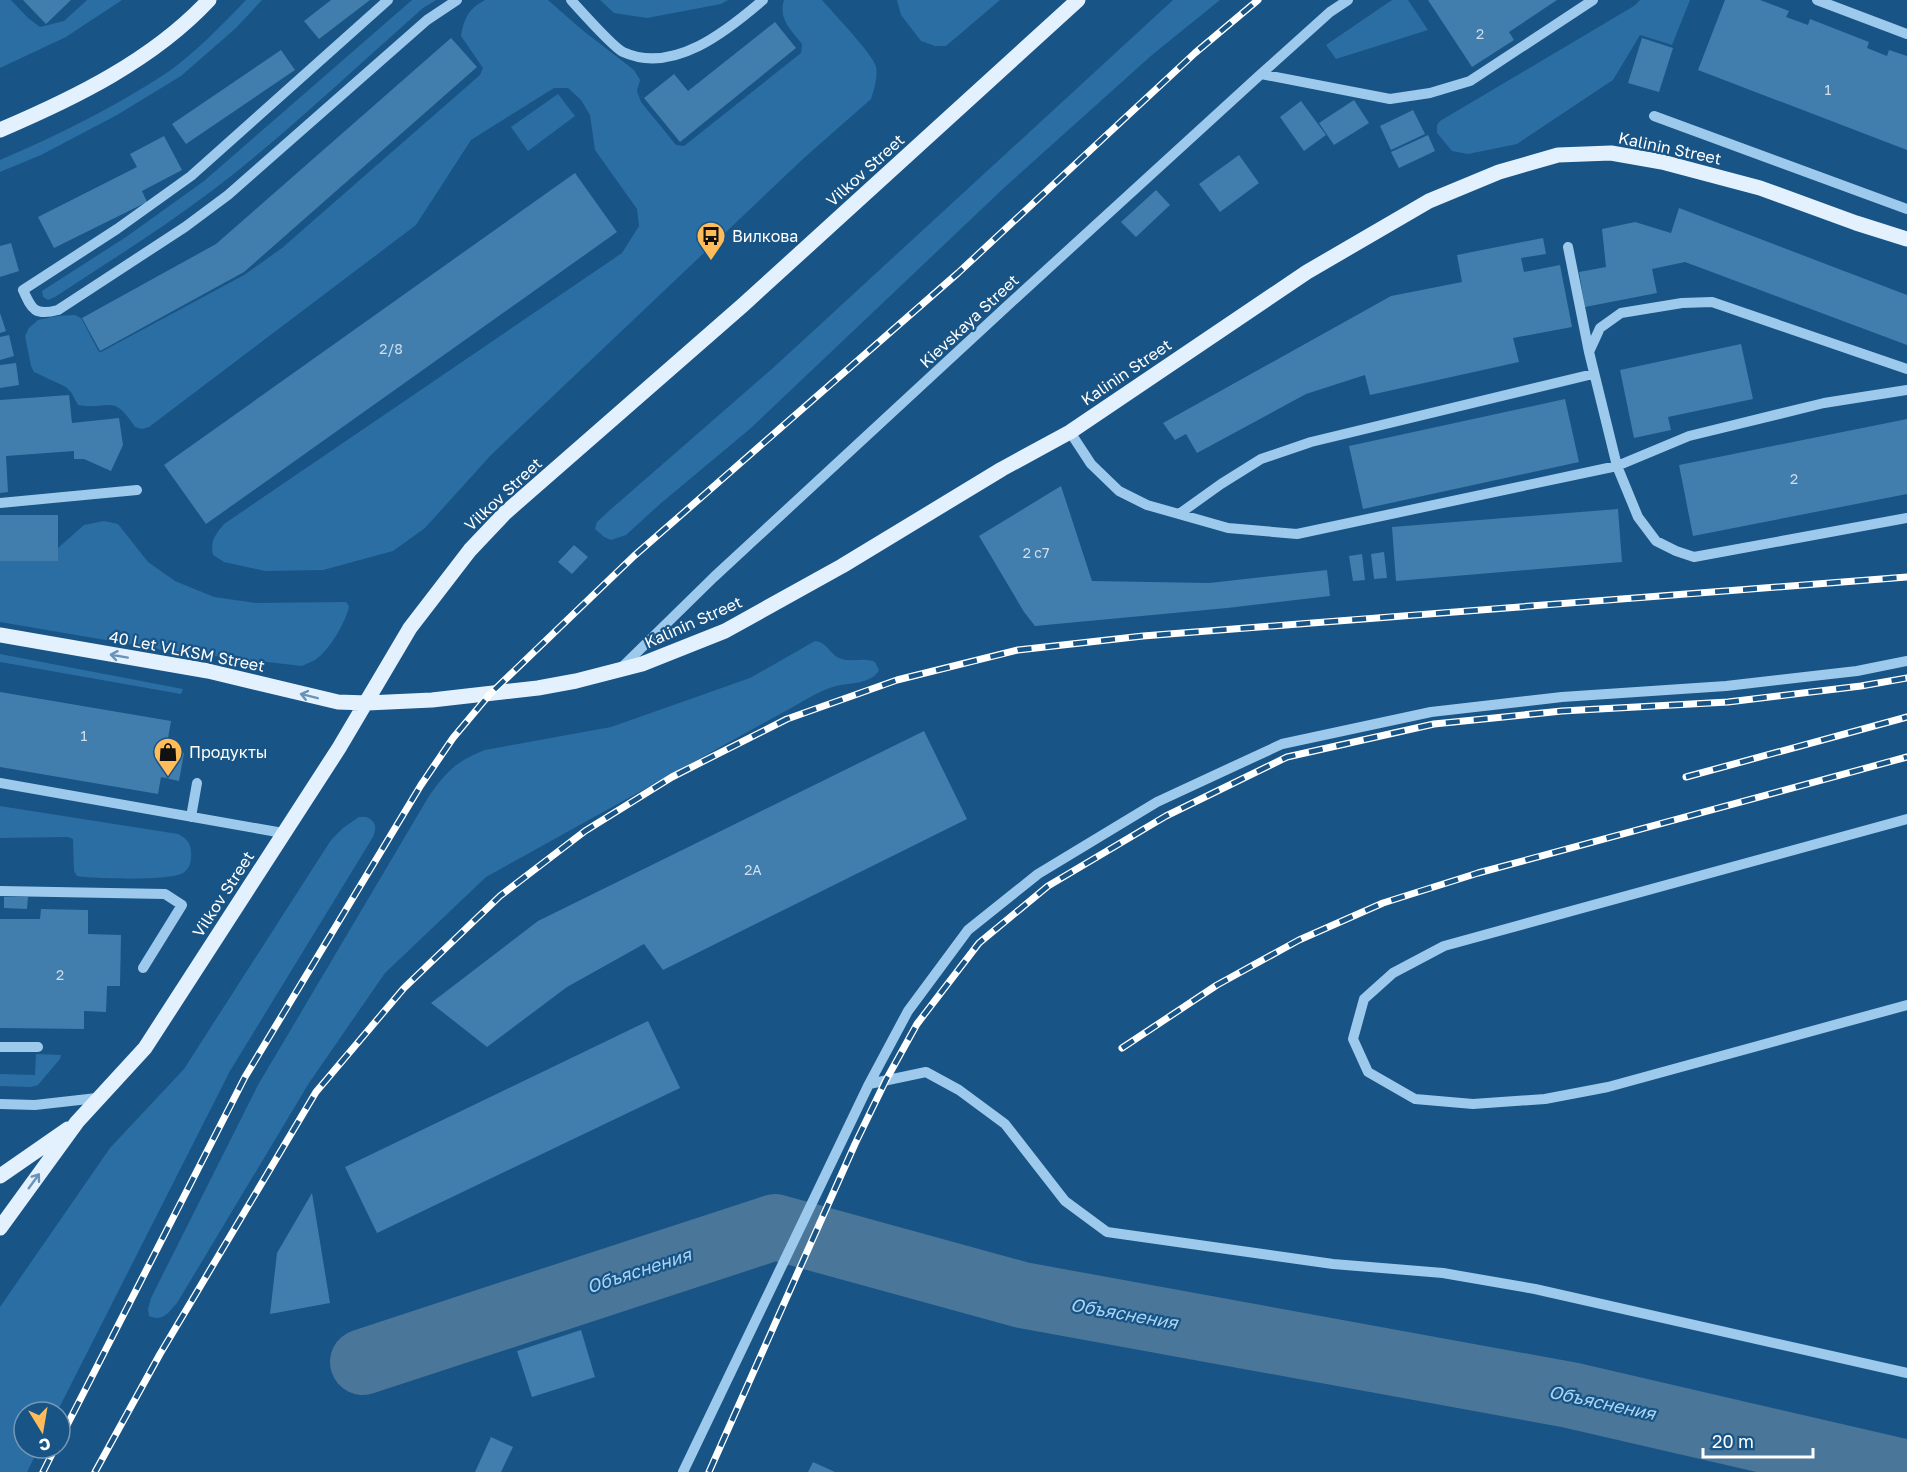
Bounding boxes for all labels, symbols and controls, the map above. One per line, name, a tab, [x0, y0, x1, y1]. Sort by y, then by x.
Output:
house number: 2	[1476, 25, 1484, 42]
house number: 1	[1825, 81, 1832, 98]
street label: Kalinin Street	[1617, 127, 1723, 169]
street label: Vilkov Street	[822, 130, 908, 210]
bus stop icon: Вилкова	[695, 220, 727, 262]
place label: Вилкова	[732, 226, 798, 246]
street label: Kievskaya Street	[915, 270, 1023, 372]
street label: Kalinin Street	[1077, 334, 1175, 410]
house number: 2/8	[379, 340, 403, 357]
street label: Vilkov Street	[460, 453, 546, 535]
house number: 2	[1790, 470, 1798, 487]
house number: 2 с7	[1023, 544, 1049, 561]
street label: Kalinin Street	[641, 592, 745, 652]
street label: 40 Let VLKSM Street	[107, 626, 267, 676]
one-way arrow	[110, 650, 129, 661]
one-way arrow	[300, 690, 319, 702]
house number: 1	[81, 727, 88, 744]
shop icon: Продукты	[152, 736, 184, 778]
place label: Продукты	[189, 742, 267, 762]
street label: Vilkov Street	[188, 847, 258, 941]
house number: 2А	[744, 861, 762, 878]
house number: 2	[56, 966, 64, 983]
one-way arrow	[28, 1173, 41, 1189]
water label: Объяснения	[584, 1242, 695, 1297]
water label: Объяснения	[1069, 1293, 1181, 1334]
water label: Объяснения	[1547, 1380, 1659, 1424]
north arrow	[12, 1400, 72, 1460]
scale bar	[1703, 1421, 1812, 1459]
text: 20 m	[1712, 1430, 1754, 1452]
text: С	[37, 1434, 52, 1456]

